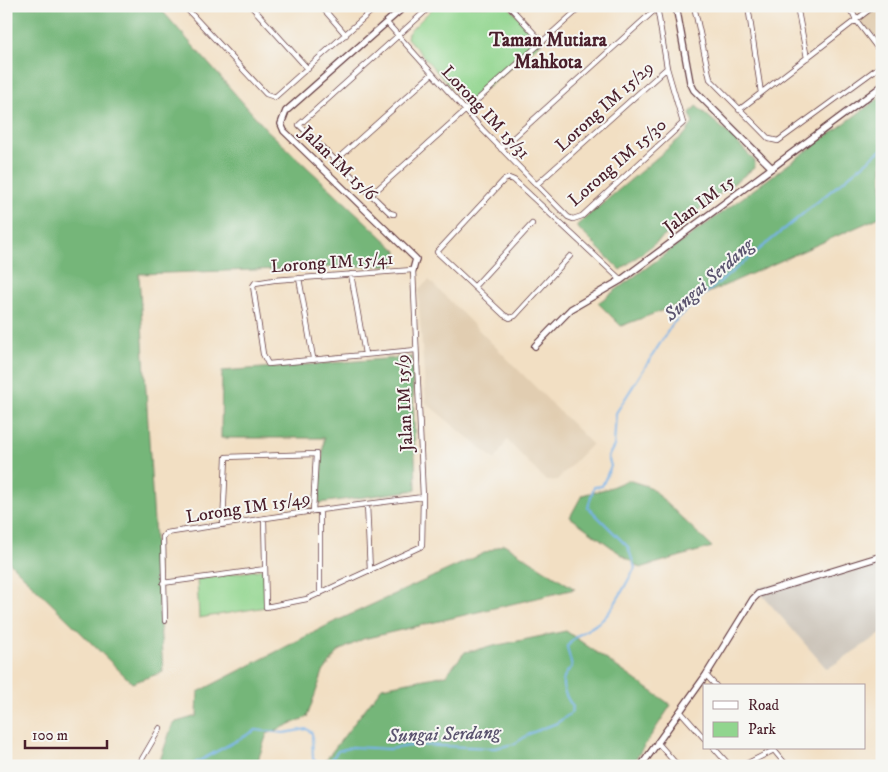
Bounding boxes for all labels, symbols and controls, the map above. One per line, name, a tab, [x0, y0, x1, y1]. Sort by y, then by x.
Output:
district label: Taman Mutiara Mahkota	[488, 29, 608, 74]
street label: Lorong IM 15/29	[551, 57, 658, 157]
street label: Lorong IM 15/31	[436, 61, 534, 164]
street label: Lorong IM 15/30	[564, 114, 671, 211]
street label: Jalan IM 15/6	[294, 120, 382, 206]
street label: Jalan IM 15	[658, 171, 740, 240]
water label: Sungai Serdang	[659, 233, 760, 327]
street label: Lorong IM 15/41	[270, 248, 394, 278]
street label: Jalan IM 15/9	[391, 354, 419, 454]
street label: Lorong IM 15/49	[184, 487, 312, 529]
legend	[703, 684, 866, 750]
text: Road	[748, 696, 780, 715]
scale bar	[25, 717, 108, 749]
text: Park	[748, 720, 777, 739]
water label: Sungai Serdang	[386, 721, 502, 748]
text: 100 m	[32, 726, 68, 745]

